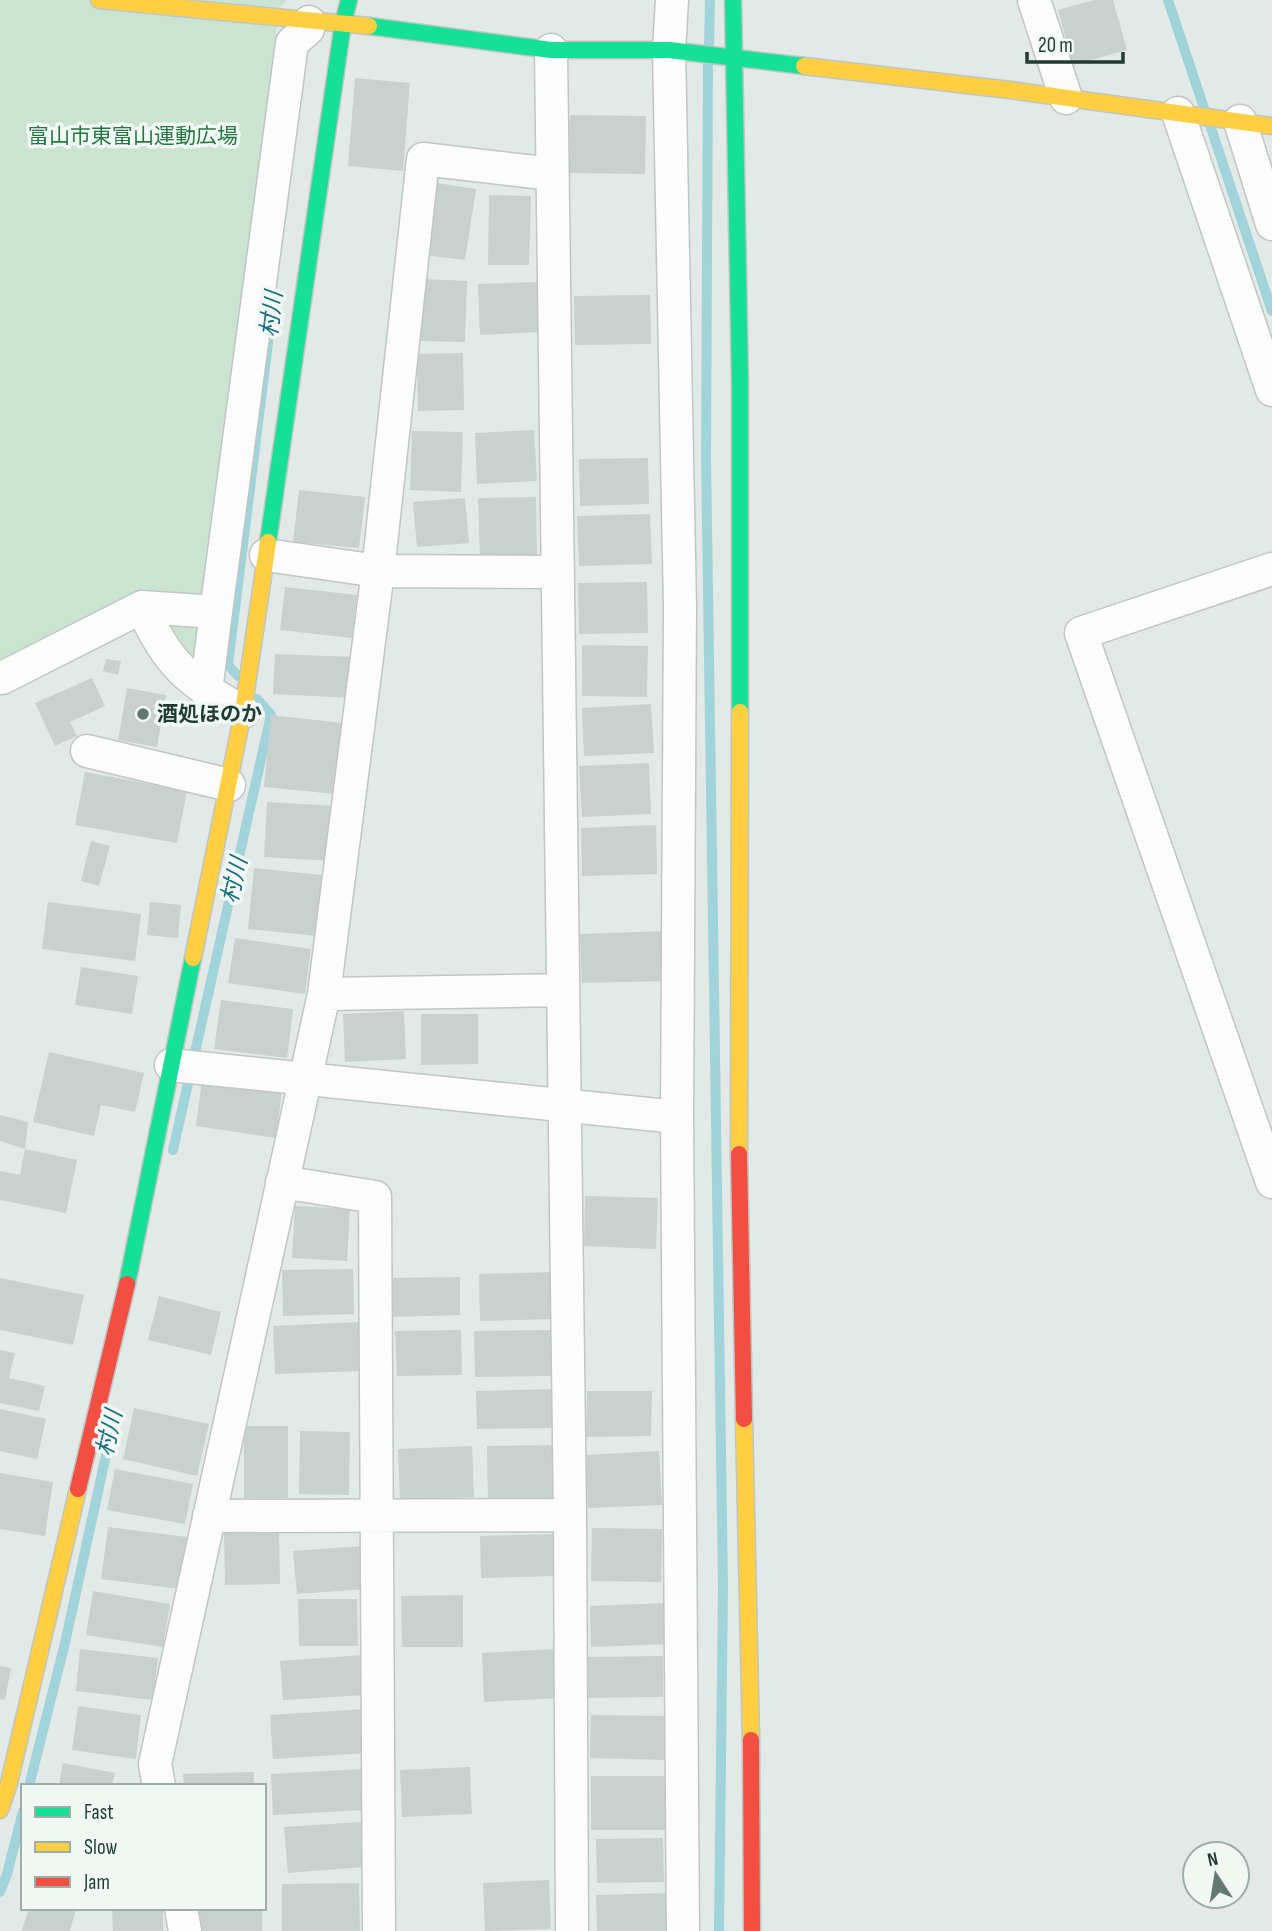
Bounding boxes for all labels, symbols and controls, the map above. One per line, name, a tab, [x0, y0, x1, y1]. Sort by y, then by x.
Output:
scale bar	[1027, 21, 1123, 65]
text: 20 m	[1038, 33, 1073, 58]
park label: 富山市東富山運動広場	[28, 124, 238, 149]
water label: 村川	[255, 287, 289, 339]
place label: 酒処ほのか	[157, 702, 262, 727]
marker: 酒処ほのか	[135, 706, 151, 722]
water label: 村川	[216, 852, 254, 906]
water label: 村川	[91, 1405, 129, 1459]
legend	[21, 1784, 266, 1910]
text: Fast	[84, 1800, 114, 1825]
text: Slow	[84, 1835, 118, 1860]
north arrow	[1181, 1840, 1251, 1910]
text: N	[1205, 1848, 1220, 1872]
text: Jam	[83, 1870, 110, 1895]

